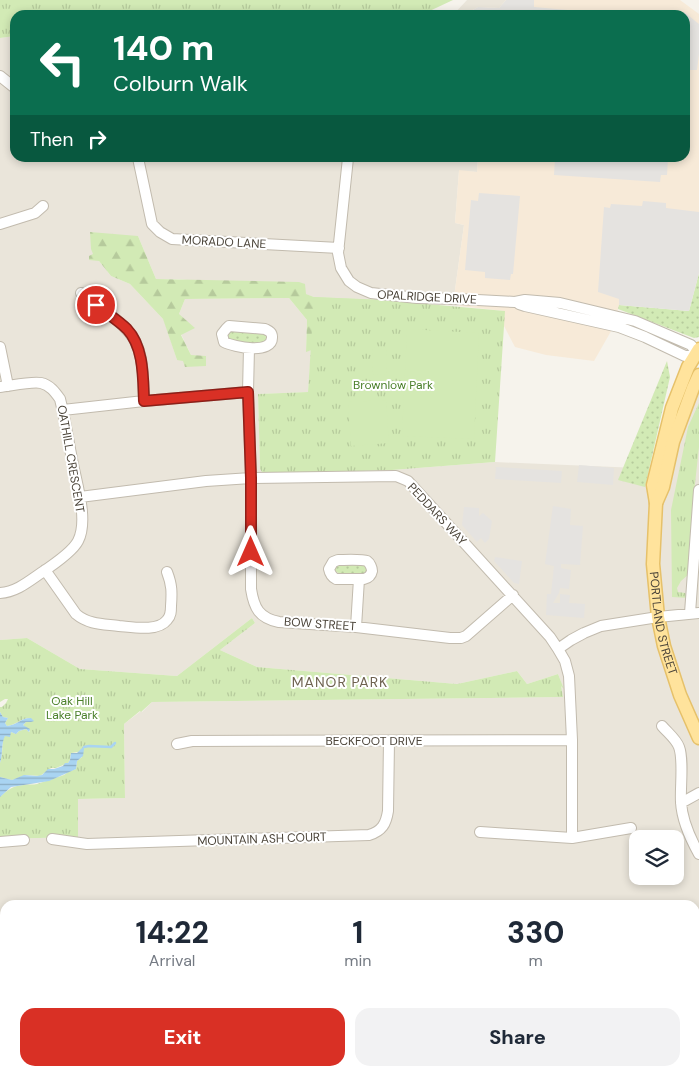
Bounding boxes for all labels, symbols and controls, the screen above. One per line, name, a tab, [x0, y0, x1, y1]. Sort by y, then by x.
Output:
text: 140 m	[113, 25, 214, 71]
icon: left	[30, 30, 95, 95]
text: Colburn Walk	[113, 69, 248, 98]
icon: right	[83, 125, 111, 153]
text: Then	[30, 127, 73, 152]
street label: MORADO LANE	[181, 232, 267, 252]
pin	[75, 284, 117, 326]
street label: OPALRIDGE DRIVE	[377, 286, 477, 308]
icon: arrive	[82, 291, 110, 319]
park label: Brownlow Park	[353, 377, 433, 393]
street label: OATHILL CRESCENT	[54, 404, 88, 514]
street label: PEDDARS WAY	[404, 479, 470, 549]
position arrow	[224, 525, 276, 577]
street label: PORTLAND STREET	[646, 571, 681, 677]
street label: BOW STREET	[284, 614, 357, 635]
district label: MANOR PARK	[292, 673, 388, 691]
park label: Oak Hill Lake Park	[46, 693, 98, 723]
street label: BECKFOOT DRIVE	[325, 733, 423, 749]
street label: MOUNTAIN ASH COURT	[197, 829, 327, 849]
map controls	[629, 830, 684, 885]
button: layers	[629, 830, 684, 885]
text: 14:22	[136, 913, 209, 952]
text: 1	[352, 913, 363, 952]
text: 330	[507, 913, 564, 952]
text: Arrival	[149, 950, 195, 971]
text: min	[344, 950, 372, 971]
text: m	[529, 950, 543, 971]
button: Exit	[20, 1008, 345, 1066]
button: Share	[355, 1008, 680, 1066]

